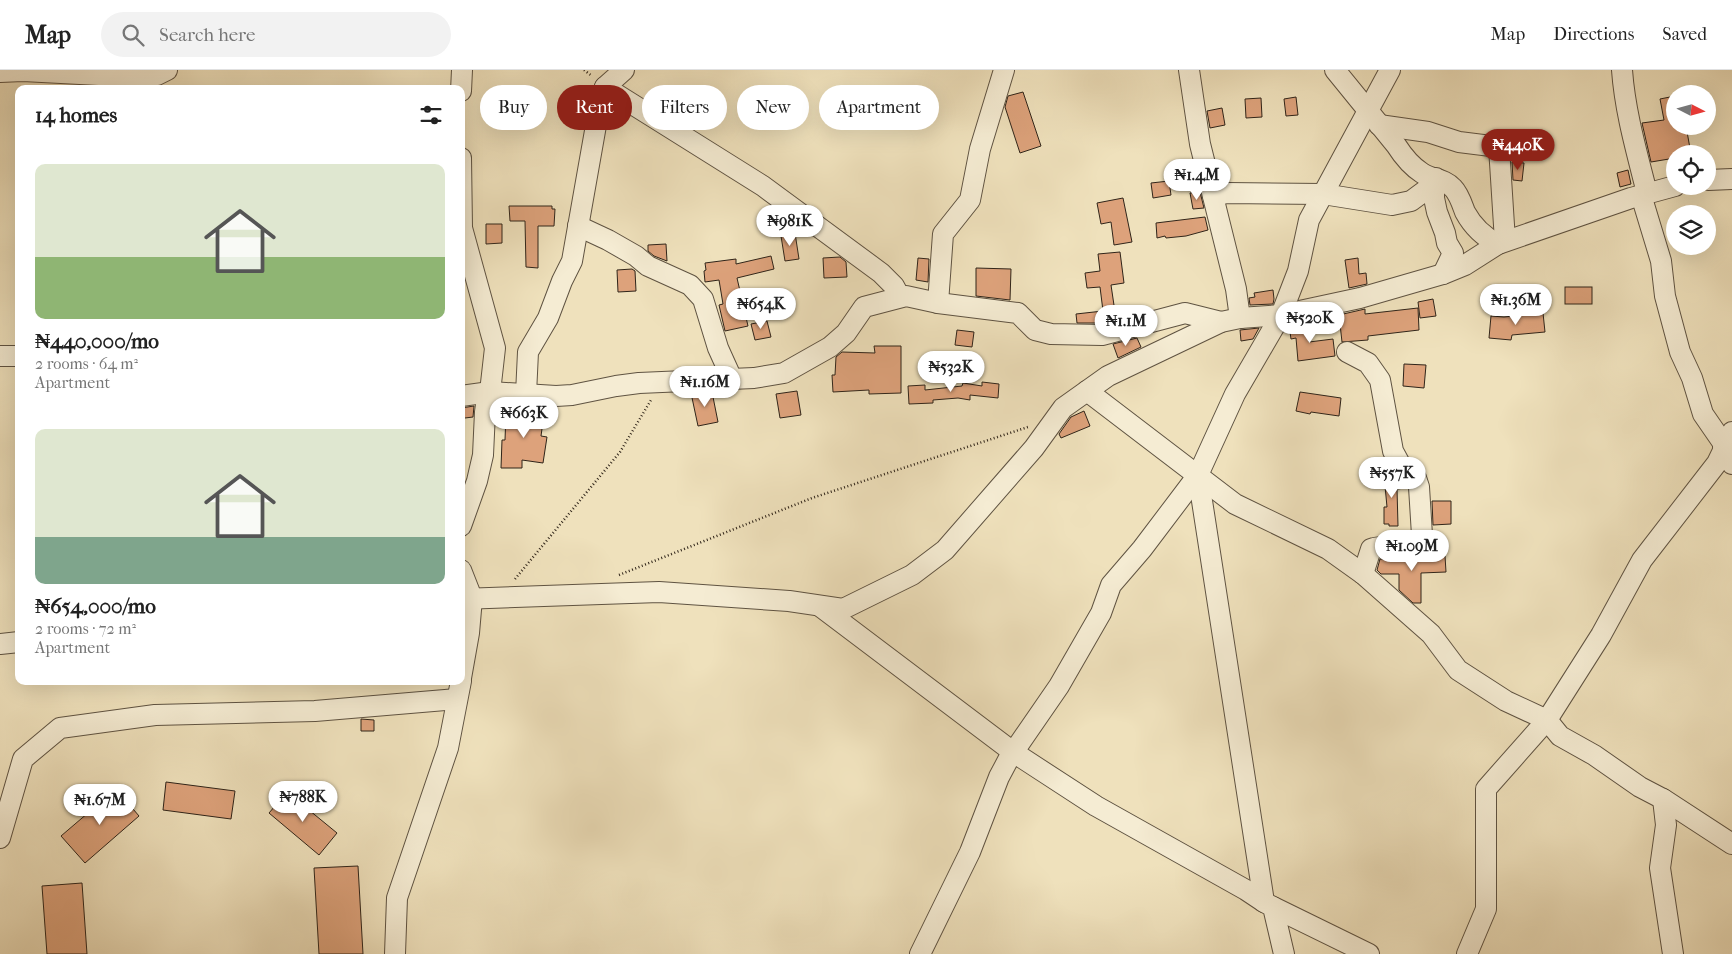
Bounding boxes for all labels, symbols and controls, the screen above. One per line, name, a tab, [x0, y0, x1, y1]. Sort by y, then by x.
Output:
search box	[101, 12, 451, 57]
text: Map	[25, 21, 71, 49]
icon: search	[119, 21, 147, 49]
text: Search here	[159, 24, 255, 46]
text: Map	[1491, 24, 1525, 45]
text: Directions	[1553, 24, 1634, 45]
text: Saved	[1662, 24, 1707, 45]
chip: Buy	[480, 85, 547, 130]
chip: Rent	[557, 85, 632, 130]
chip: Filters	[642, 85, 727, 130]
chip: New	[737, 85, 809, 130]
chip: Apartment	[819, 85, 939, 130]
north arrow	[1666, 85, 1716, 135]
map controls	[1666, 85, 1716, 255]
icon: filters	[417, 101, 445, 129]
text: 14 homes	[35, 103, 117, 127]
pin: ₦440K	[1483, 128, 1553, 171]
text: ₦440K	[1493, 135, 1544, 154]
button: locate	[1666, 145, 1716, 195]
pin: ₦1.4M	[1162, 158, 1232, 201]
text: ₦1.4M	[1175, 165, 1219, 184]
icon: home	[195, 196, 285, 286]
pin: ₦981K	[755, 204, 825, 247]
button: layers	[1666, 205, 1716, 255]
text: ₦981K	[767, 211, 813, 230]
pin: ₦1.36M	[1475, 284, 1557, 326]
pin: ₦654K	[726, 288, 796, 330]
text: ₦1.36M	[1491, 290, 1541, 309]
text: ₦654K	[737, 294, 785, 313]
pin: ₦520K	[1275, 302, 1345, 344]
pin: ₦1.1M	[1091, 304, 1161, 347]
text: ₦520K	[1286, 308, 1334, 327]
text: ₦1.1M	[1106, 311, 1146, 330]
text: ₦440,000/mo	[35, 329, 159, 353]
pin: ₦532K	[916, 350, 986, 393]
text: 2 rooms · 64 m²	[35, 354, 138, 373]
text: ₦532K	[929, 357, 973, 376]
pin: ₦1.16M	[664, 366, 746, 408]
text: ₦1.16M	[680, 372, 730, 391]
text: Apartment	[35, 373, 110, 392]
pin: ₦663K	[489, 396, 559, 439]
text: ₦663K	[500, 403, 548, 422]
pin: ₦557K	[1357, 456, 1427, 499]
icon: home	[195, 461, 285, 551]
text: ₦557K	[1370, 463, 1414, 482]
pin: ₦1.09M	[1371, 530, 1453, 572]
text: ₦1.09M	[1386, 536, 1438, 555]
text: ₦654,000/mo	[35, 594, 156, 618]
text: 2 rooms · 72 m²	[35, 619, 136, 638]
text: Apartment	[35, 638, 110, 657]
pin: ₦788K	[268, 780, 338, 823]
pin: ₦1.67M	[59, 784, 141, 826]
text: ₦788K	[280, 787, 326, 806]
text: ₦1.67M	[74, 790, 126, 809]

